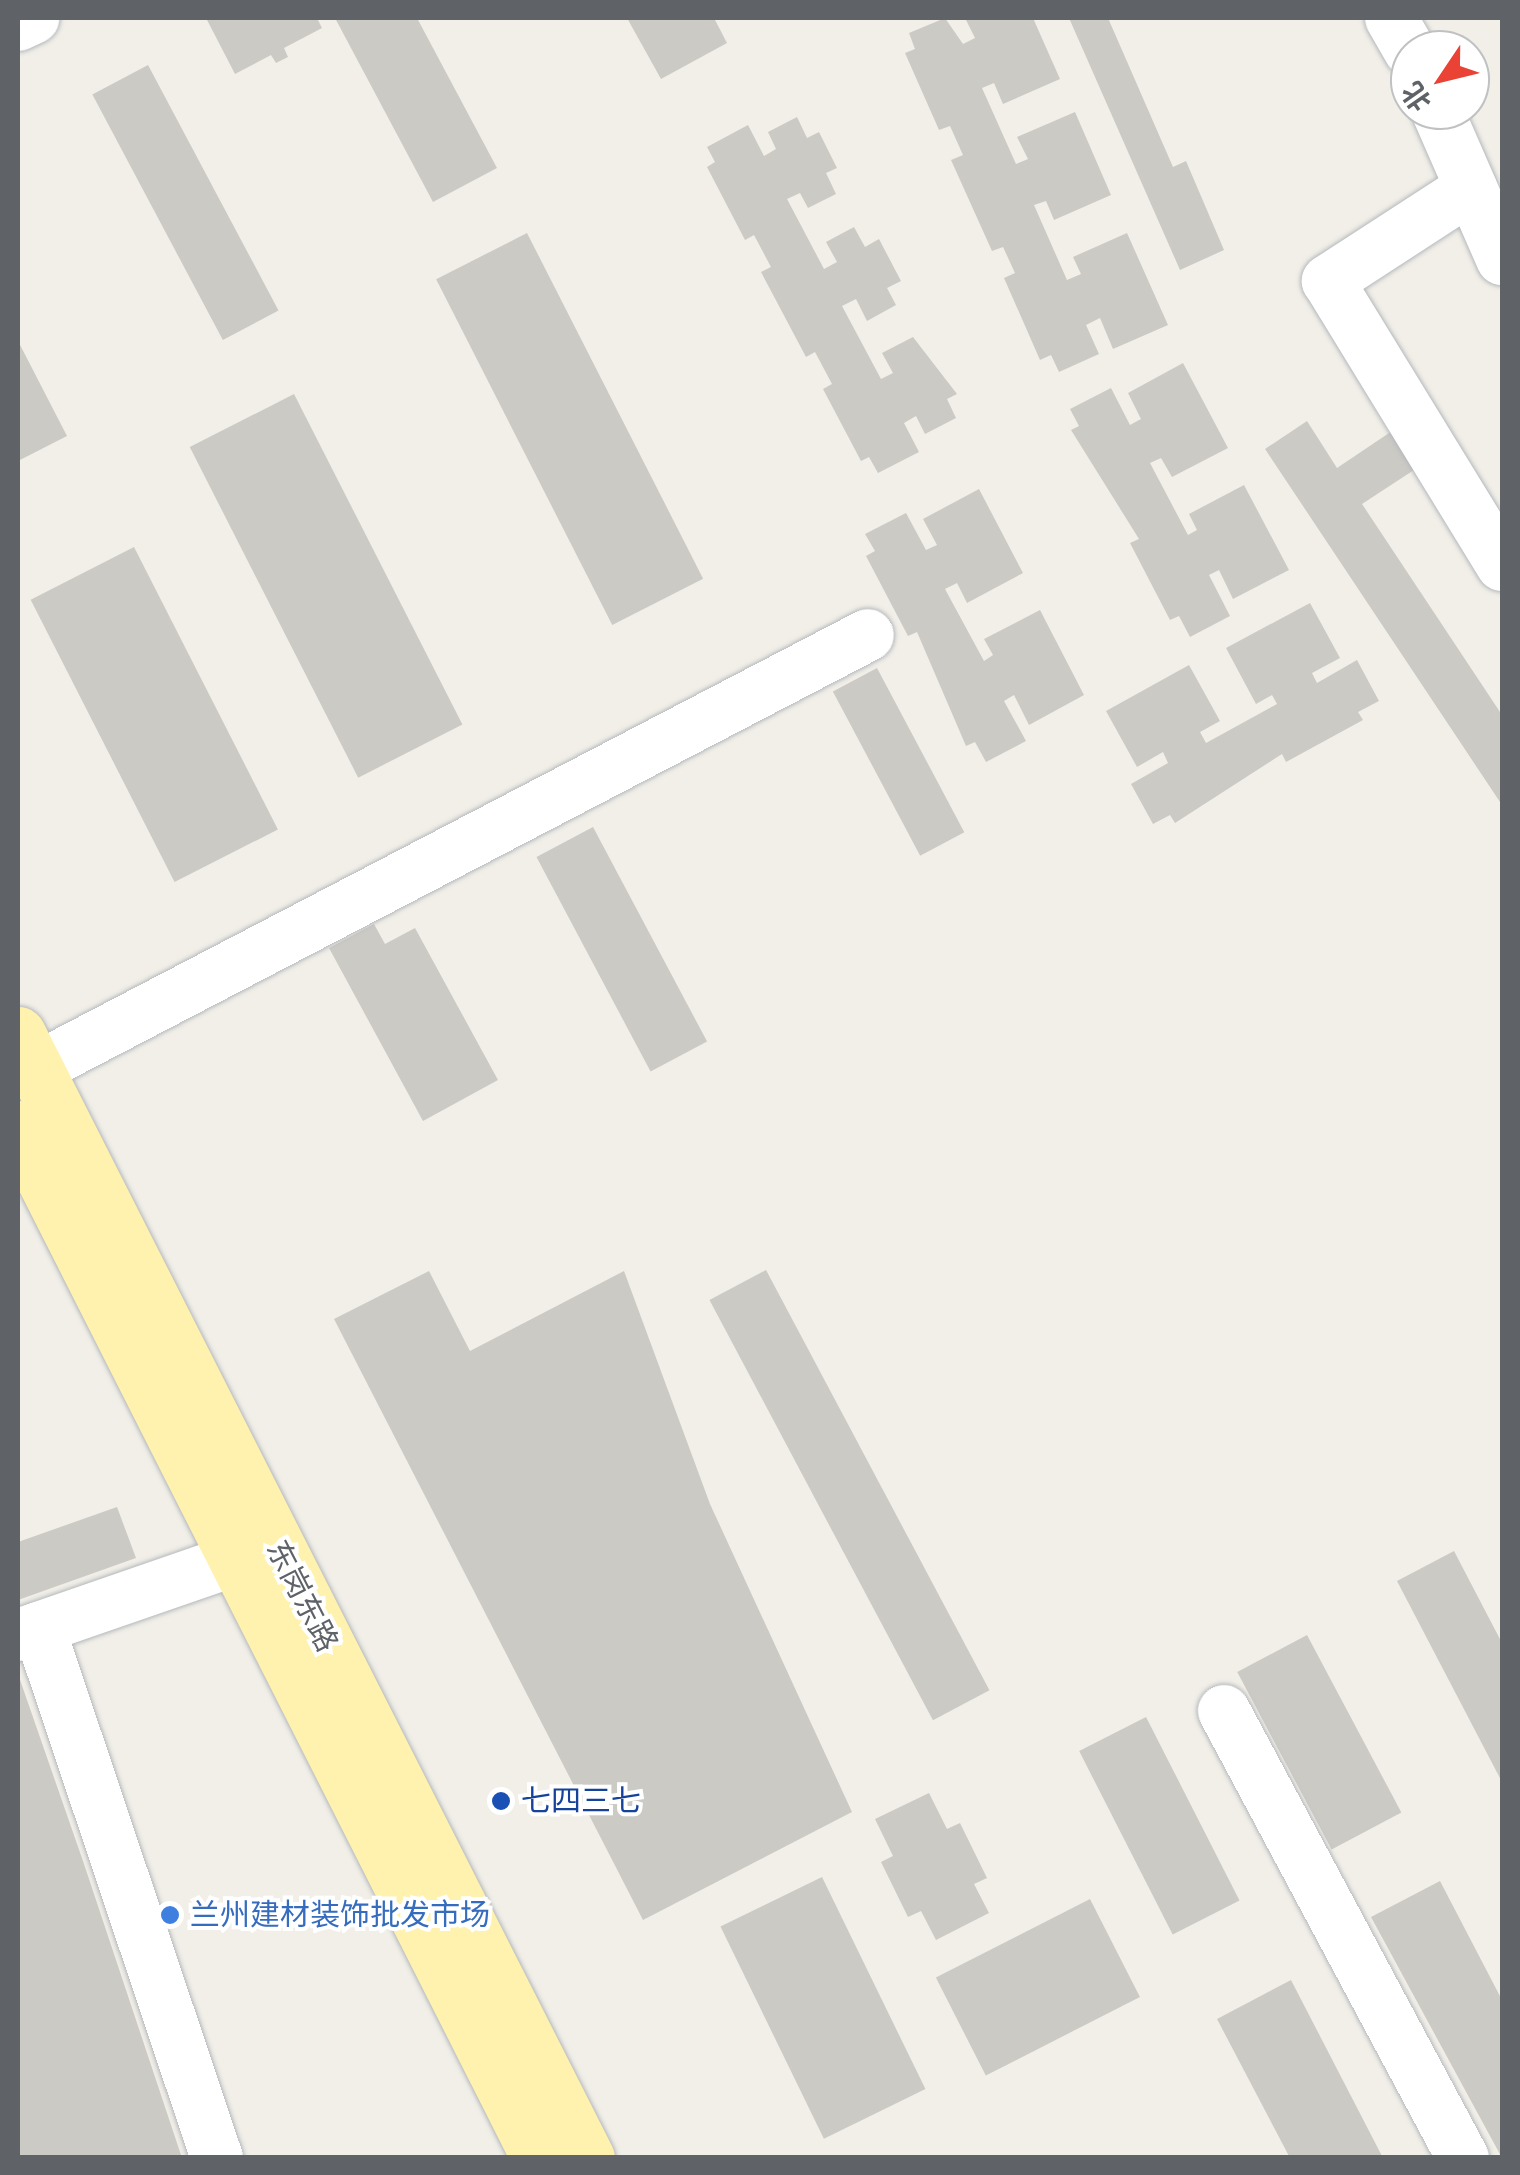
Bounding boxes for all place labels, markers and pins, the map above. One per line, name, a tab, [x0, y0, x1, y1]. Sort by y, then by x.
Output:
place label: 七四三七	[521, 1783, 641, 1819]
marker: 七四三七	[490, 1790, 512, 1812]
place label: 兰州建材装饰批发市场	[190, 1897, 490, 1933]
marker: 兰州建材装饰批发市场	[159, 1904, 181, 1926]

